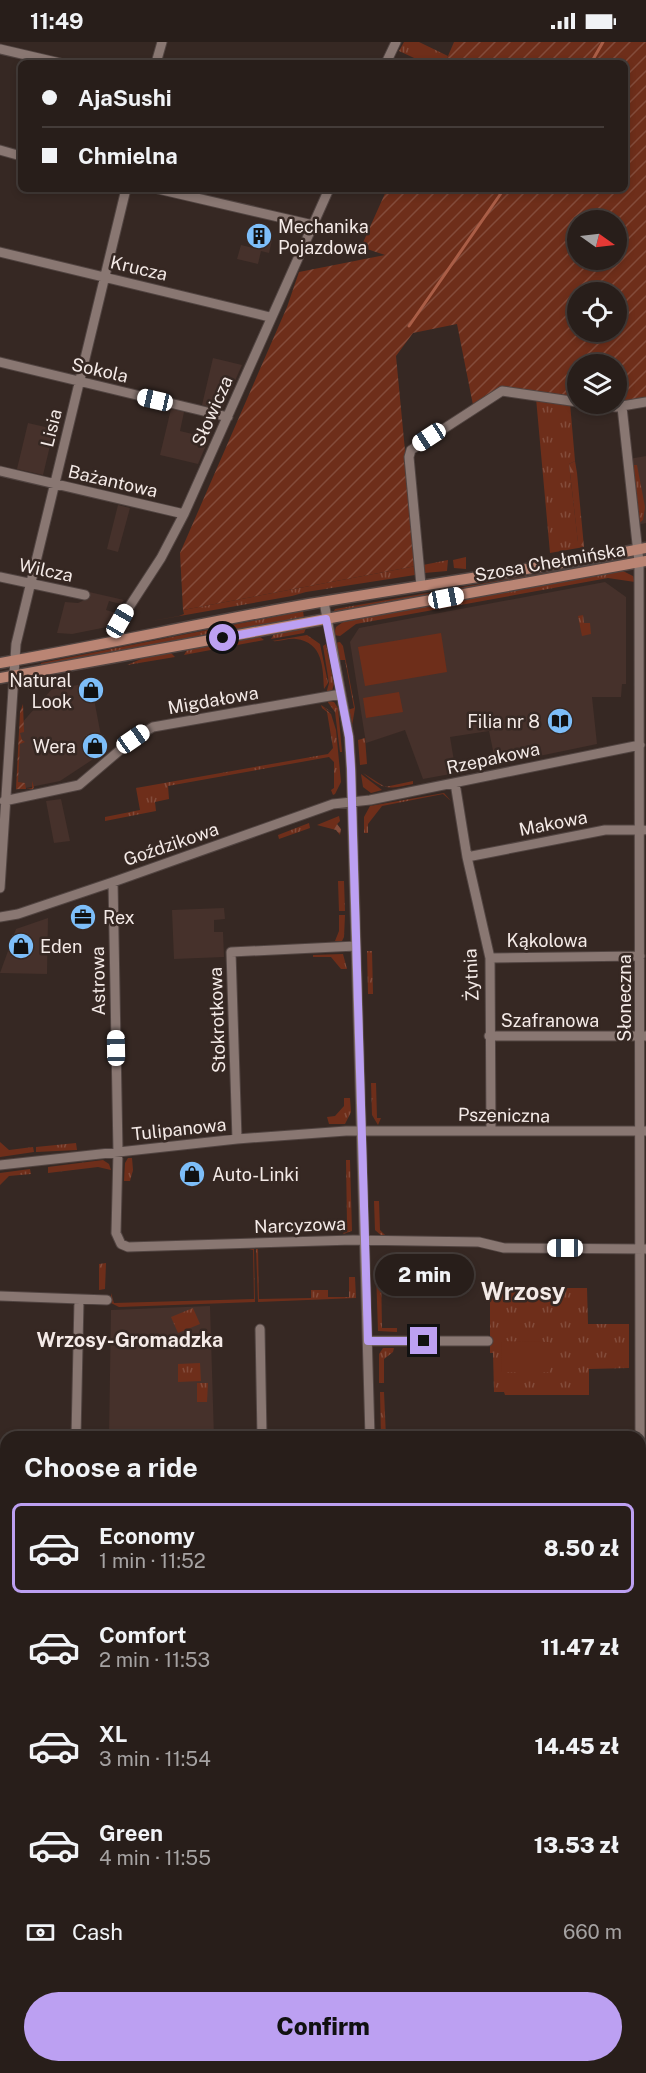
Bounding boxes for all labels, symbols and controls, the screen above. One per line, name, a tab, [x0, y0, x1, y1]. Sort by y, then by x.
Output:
text: 11:49	[30, 8, 84, 34]
text: AjaSushi	[78, 85, 172, 111]
text: Chmielna	[78, 143, 178, 169]
north arrow	[567, 210, 627, 270]
map controls	[567, 210, 627, 414]
place label: Mechanika Pojazdowa	[278, 216, 369, 258]
building icon: Mechanika Pojazdowa	[244, 221, 274, 251]
street label: Krucza	[108, 251, 170, 285]
button: locate	[567, 282, 627, 342]
street label: Sokola	[70, 353, 130, 387]
button: layers	[567, 354, 627, 414]
street label: Słowicza	[187, 373, 237, 449]
car	[135, 387, 175, 413]
street label: Lisia	[36, 407, 66, 449]
car	[409, 420, 449, 454]
street label: Bażantowa	[66, 461, 160, 501]
street label: Szosa Chełmińska	[473, 538, 627, 586]
street label: Wilcza	[17, 554, 75, 586]
car	[427, 586, 465, 610]
car	[103, 601, 137, 641]
route start	[209, 624, 236, 651]
place label: Natural Look	[9, 670, 72, 712]
shop icon: Natural Look	[76, 675, 106, 705]
street label: Migdałowa	[166, 682, 260, 718]
library icon: Filia nr 8	[545, 706, 575, 736]
place label: Filia nr 8	[467, 711, 540, 732]
car	[113, 721, 153, 757]
shop icon: Wera	[80, 731, 110, 761]
place label: Wera	[33, 736, 76, 757]
street label: Rzepakowa	[444, 738, 542, 778]
street label: Makowa	[517, 806, 589, 840]
street label: Goździkowa	[121, 818, 221, 870]
office icon: Rex	[68, 902, 98, 932]
place label: Rex	[103, 907, 135, 928]
street label: Kąkolowa	[507, 930, 587, 951]
shop icon: Eden	[6, 931, 36, 961]
place label: Eden	[40, 936, 82, 957]
street label: Astrowa	[87, 946, 109, 1016]
street label: Żytnia	[458, 948, 483, 1002]
street label: Słoneczna	[614, 954, 635, 1042]
street label: Stokrotkowa	[205, 967, 229, 1073]
street label: Szafranowa	[501, 1010, 599, 1031]
car	[107, 1030, 125, 1066]
street label: Pszeniczna	[458, 1104, 550, 1126]
street label: Tulipanowa	[131, 1114, 227, 1144]
shop icon: Auto-Linki	[177, 1159, 207, 1189]
place label: Auto-Linki	[212, 1164, 299, 1185]
street label: Narcyzowa	[254, 1213, 346, 1237]
car	[547, 1239, 583, 1257]
callout: 2 min	[374, 1254, 474, 1296]
text: 2 min	[398, 1263, 451, 1287]
district label: Wrzosy	[481, 1277, 566, 1305]
route end	[410, 1327, 437, 1354]
district label: Wrzosy-Gromadzka	[37, 1328, 223, 1352]
text: Choose a ride	[24, 1451, 198, 1483]
icon: car	[27, 1521, 81, 1575]
text: Economy	[99, 1523, 195, 1549]
text: 8.50 zł	[544, 1535, 619, 1561]
text: 1 min · 11:52	[99, 1549, 206, 1573]
icon: car	[27, 1620, 81, 1674]
text: Comfort	[99, 1622, 186, 1648]
text: 11.47 zł	[540, 1634, 619, 1660]
text: 2 min · 11:53	[99, 1648, 210, 1672]
icon: car	[27, 1719, 81, 1773]
text: XL	[99, 1721, 127, 1747]
text: 14.45 zł	[534, 1733, 619, 1759]
text: 3 min · 11:54	[99, 1747, 211, 1771]
icon: car	[27, 1818, 81, 1872]
text: Green	[99, 1820, 163, 1846]
text: 13.53 zł	[534, 1832, 619, 1858]
text: 4 min · 11:55	[99, 1846, 211, 1870]
icon: cash	[24, 1916, 57, 1949]
text: Cash	[72, 1919, 123, 1945]
text: 660 m	[563, 1920, 622, 1944]
button: Confirm	[24, 1992, 622, 2061]

